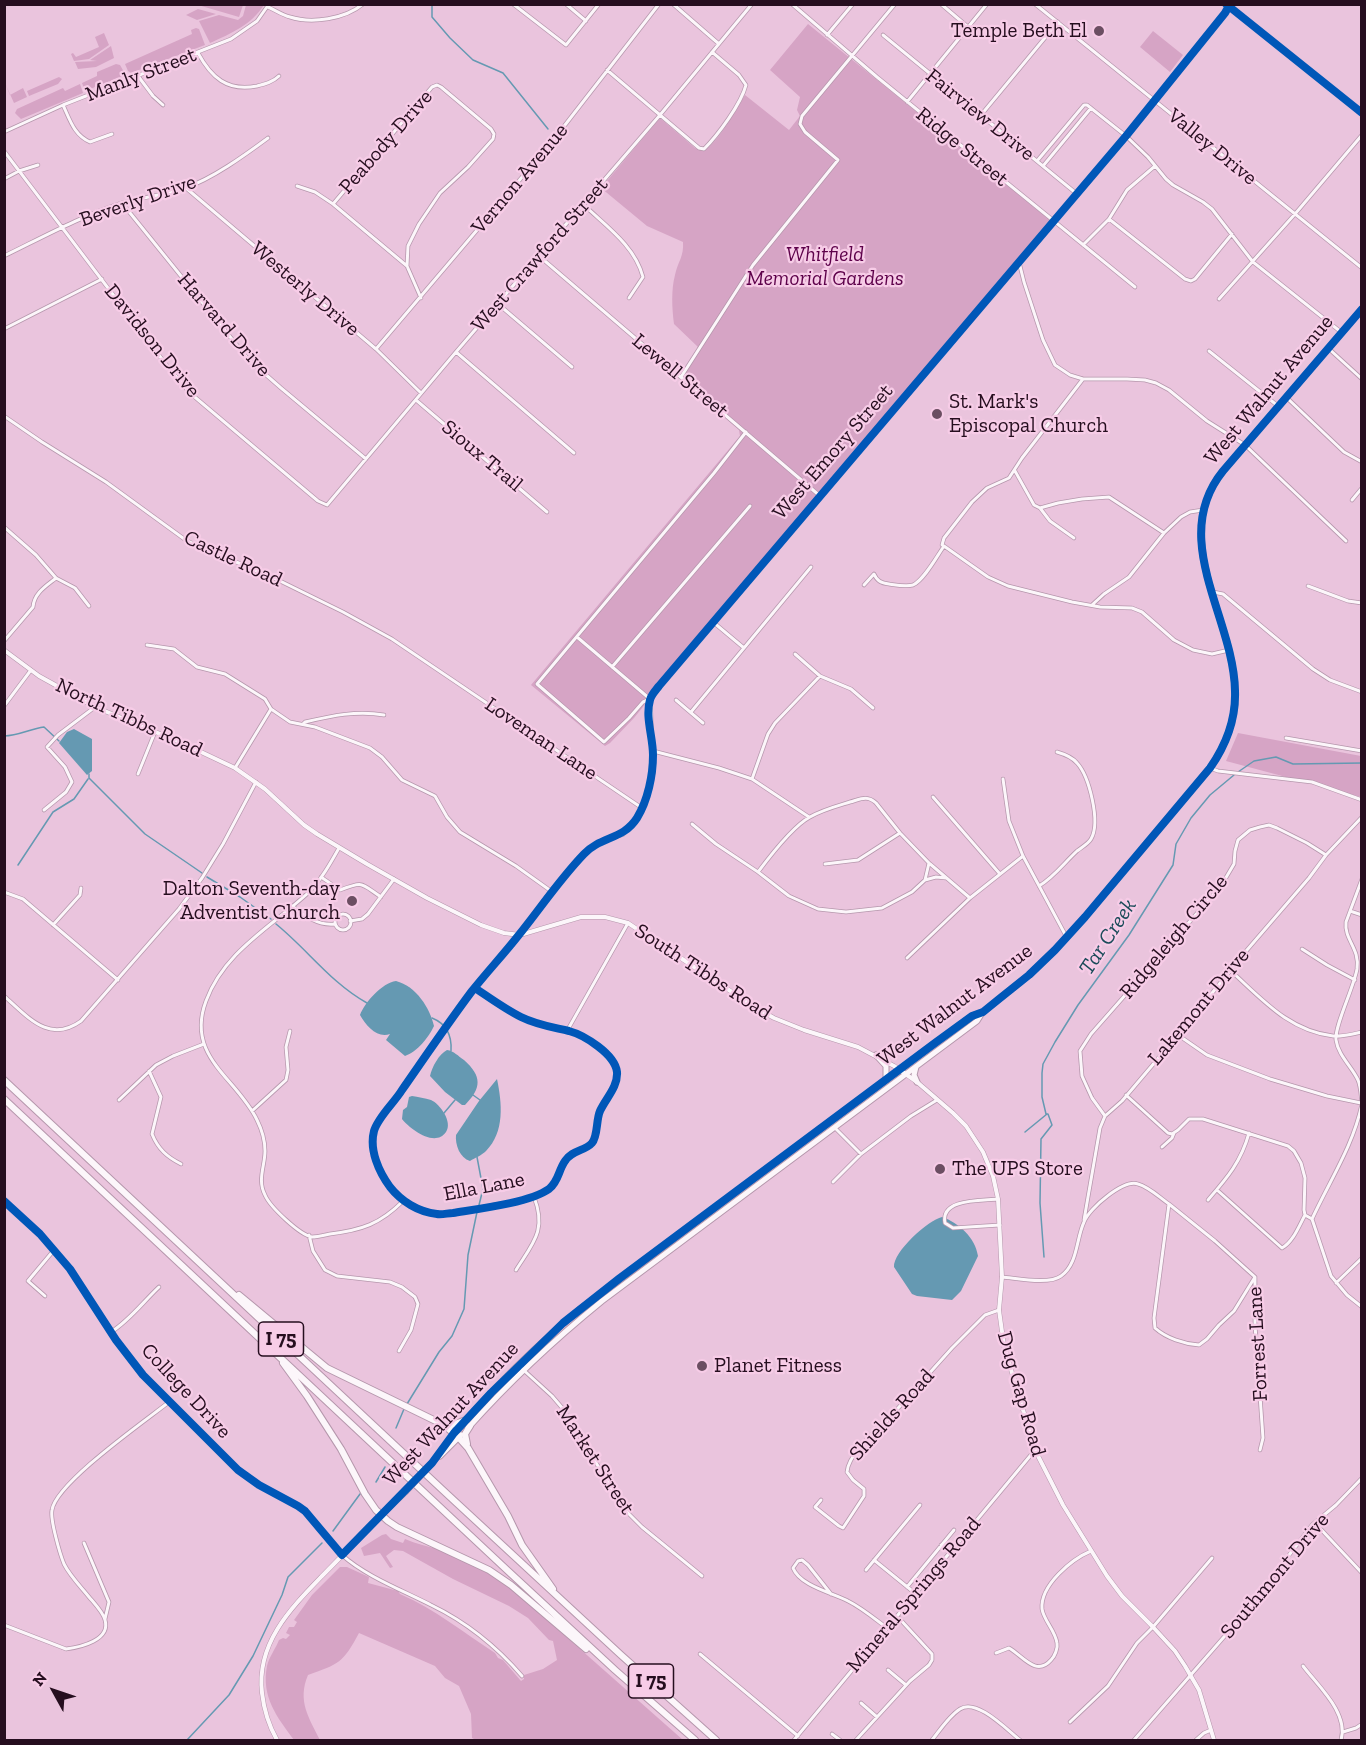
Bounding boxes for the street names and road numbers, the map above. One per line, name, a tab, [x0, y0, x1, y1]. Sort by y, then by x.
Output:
street label: Manly Street	[82, 42, 200, 108]
street label: Fairview Drive	[920, 63, 1040, 167]
street label: Peabody Drive	[334, 85, 438, 199]
street label: Ridge Street	[911, 102, 1013, 192]
street label: Valley Drive	[1162, 103, 1262, 191]
street label: Vernon Avenue	[466, 118, 574, 240]
street label: Beverly Drive	[77, 169, 199, 233]
street label: West Crawford Street	[466, 173, 614, 337]
street label: Westerly Drive	[245, 236, 365, 342]
street label: Harvard Drive	[172, 268, 276, 382]
street label: Davidson Drive	[99, 279, 205, 403]
street label: West Walnut Avenue	[1199, 310, 1339, 470]
street label: Lewell Street	[627, 328, 733, 424]
street label: West Emory Street	[767, 379, 899, 525]
street label: Sioux Trail	[436, 415, 528, 497]
street label: Castle Road	[180, 525, 286, 593]
street label: North Tibbs Road	[51, 673, 207, 763]
street label: Loveman Lane	[480, 692, 602, 786]
street label: Ridgeleigh Circle	[1115, 870, 1233, 1004]
street label: South Tibbs Road	[630, 918, 776, 1026]
street label: West Walnut Avenue	[873, 938, 1037, 1072]
street label: Lakemont Drive	[1143, 943, 1255, 1071]
street label: Ella Lane	[441, 1167, 527, 1207]
street label: Forrest Lane	[1242, 1286, 1274, 1402]
road number: I 75	[258, 1322, 304, 1356]
street label: Dug Gap Road	[991, 1329, 1051, 1459]
street label: West Walnut Avenue	[378, 1337, 524, 1491]
street label: College Drive	[136, 1338, 236, 1444]
street label: Shields Road	[844, 1364, 940, 1466]
street label: Market Street	[550, 1401, 640, 1519]
street label: Southmont Drive	[1215, 1508, 1335, 1644]
street label: Mineral Springs Road	[841, 1512, 987, 1678]
road number: I 75	[628, 1664, 674, 1698]

